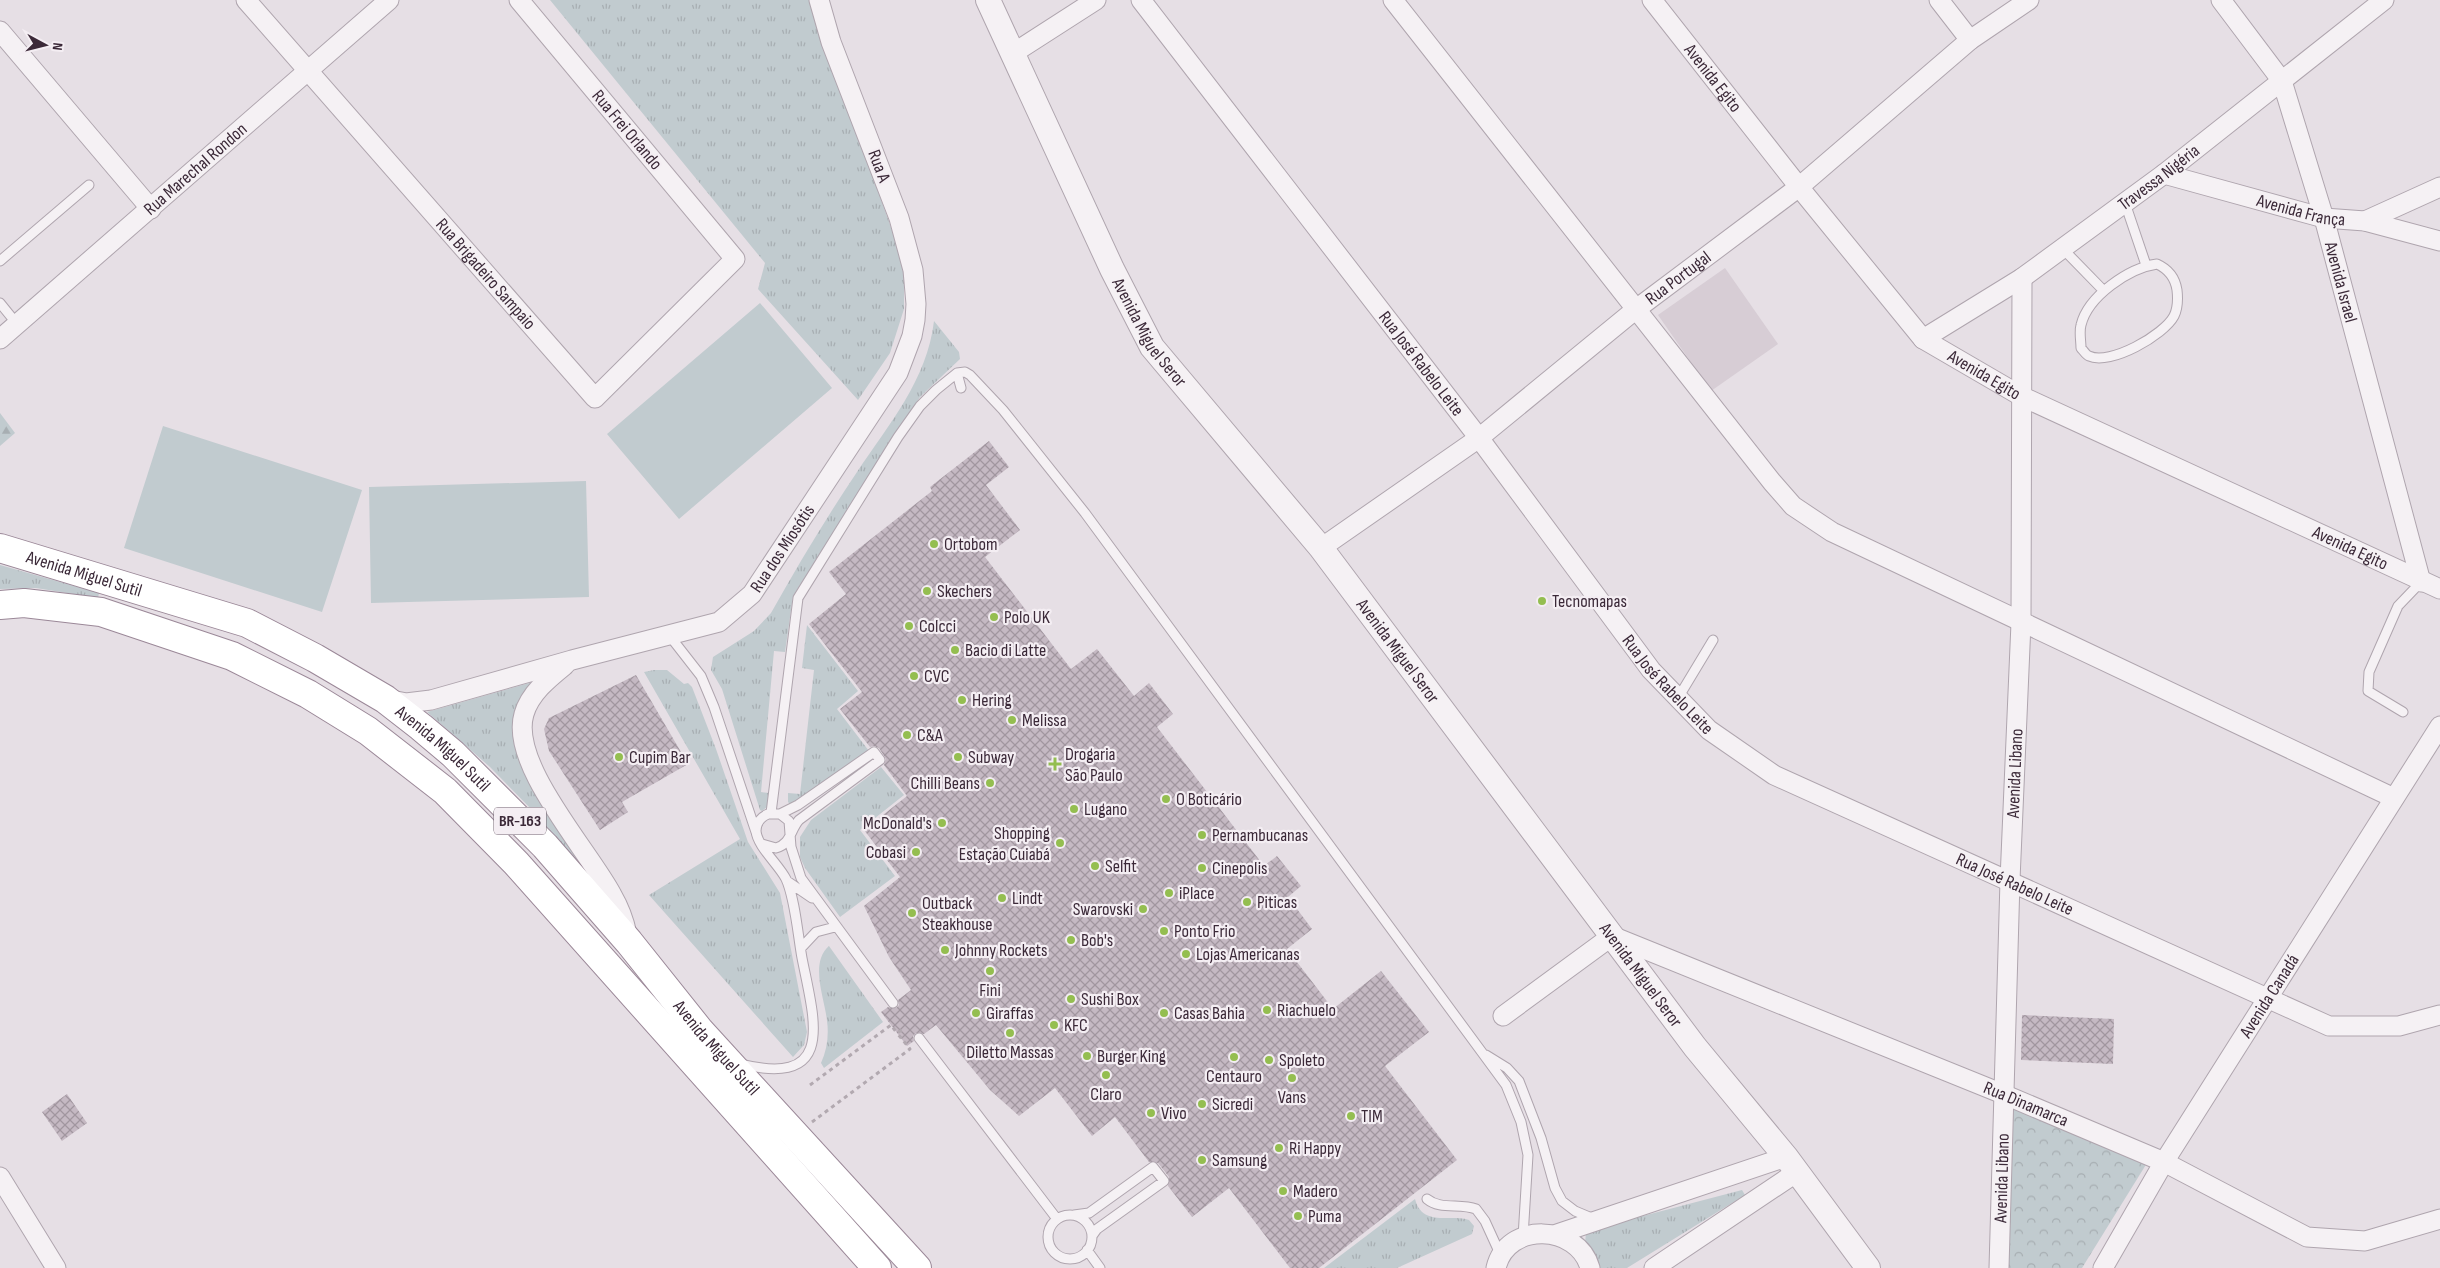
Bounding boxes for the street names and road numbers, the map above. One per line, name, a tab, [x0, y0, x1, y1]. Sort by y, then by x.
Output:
street label: Avenida Egito	[1679, 39, 1746, 116]
street label: Rua Frei Orlando	[588, 86, 666, 174]
street label: Rua Marechal Rondon	[140, 118, 251, 219]
street label: Travessa Nigéria	[2114, 140, 2204, 215]
street label: Rua A	[863, 147, 895, 186]
street label: Avenida França	[2254, 189, 2346, 230]
street label: Rua Brigadeiro Sampaio	[432, 214, 540, 334]
street label: Avenida Israel	[2320, 239, 2362, 325]
street label: Rua Portugal	[1641, 246, 1715, 309]
street label: Avenida Miguel Seror	[1107, 273, 1191, 391]
street label: Rua José Rabelo Leite	[1374, 307, 1468, 420]
street label: Avenida Egito	[1943, 345, 2025, 404]
street label: Rua dos Miosótis	[746, 500, 819, 596]
street label: Avenida Egito	[2308, 521, 2391, 574]
street label: Avenida Miguel Sutil	[23, 546, 145, 601]
street label: Avenida Miguel Seror	[1352, 594, 1444, 707]
street label: Rua José Rabelo Leite	[1618, 631, 1718, 739]
street label: Avenida Miguel Sutil	[391, 700, 495, 796]
street label: Avenida Libano	[2002, 728, 2027, 819]
road number: BR-163	[494, 808, 546, 834]
street label: Rua José Rabelo Leite	[1953, 848, 2077, 920]
street label: Avenida Miguel Seror	[1595, 918, 1687, 1031]
street label: Avenida Canadá	[2235, 950, 2303, 1042]
street label: Avenida Miguel Sutil	[668, 995, 764, 1099]
street label: Rua Dinamarca	[1981, 1077, 2072, 1131]
street label: Avenida Libano	[1990, 1133, 2013, 1224]

